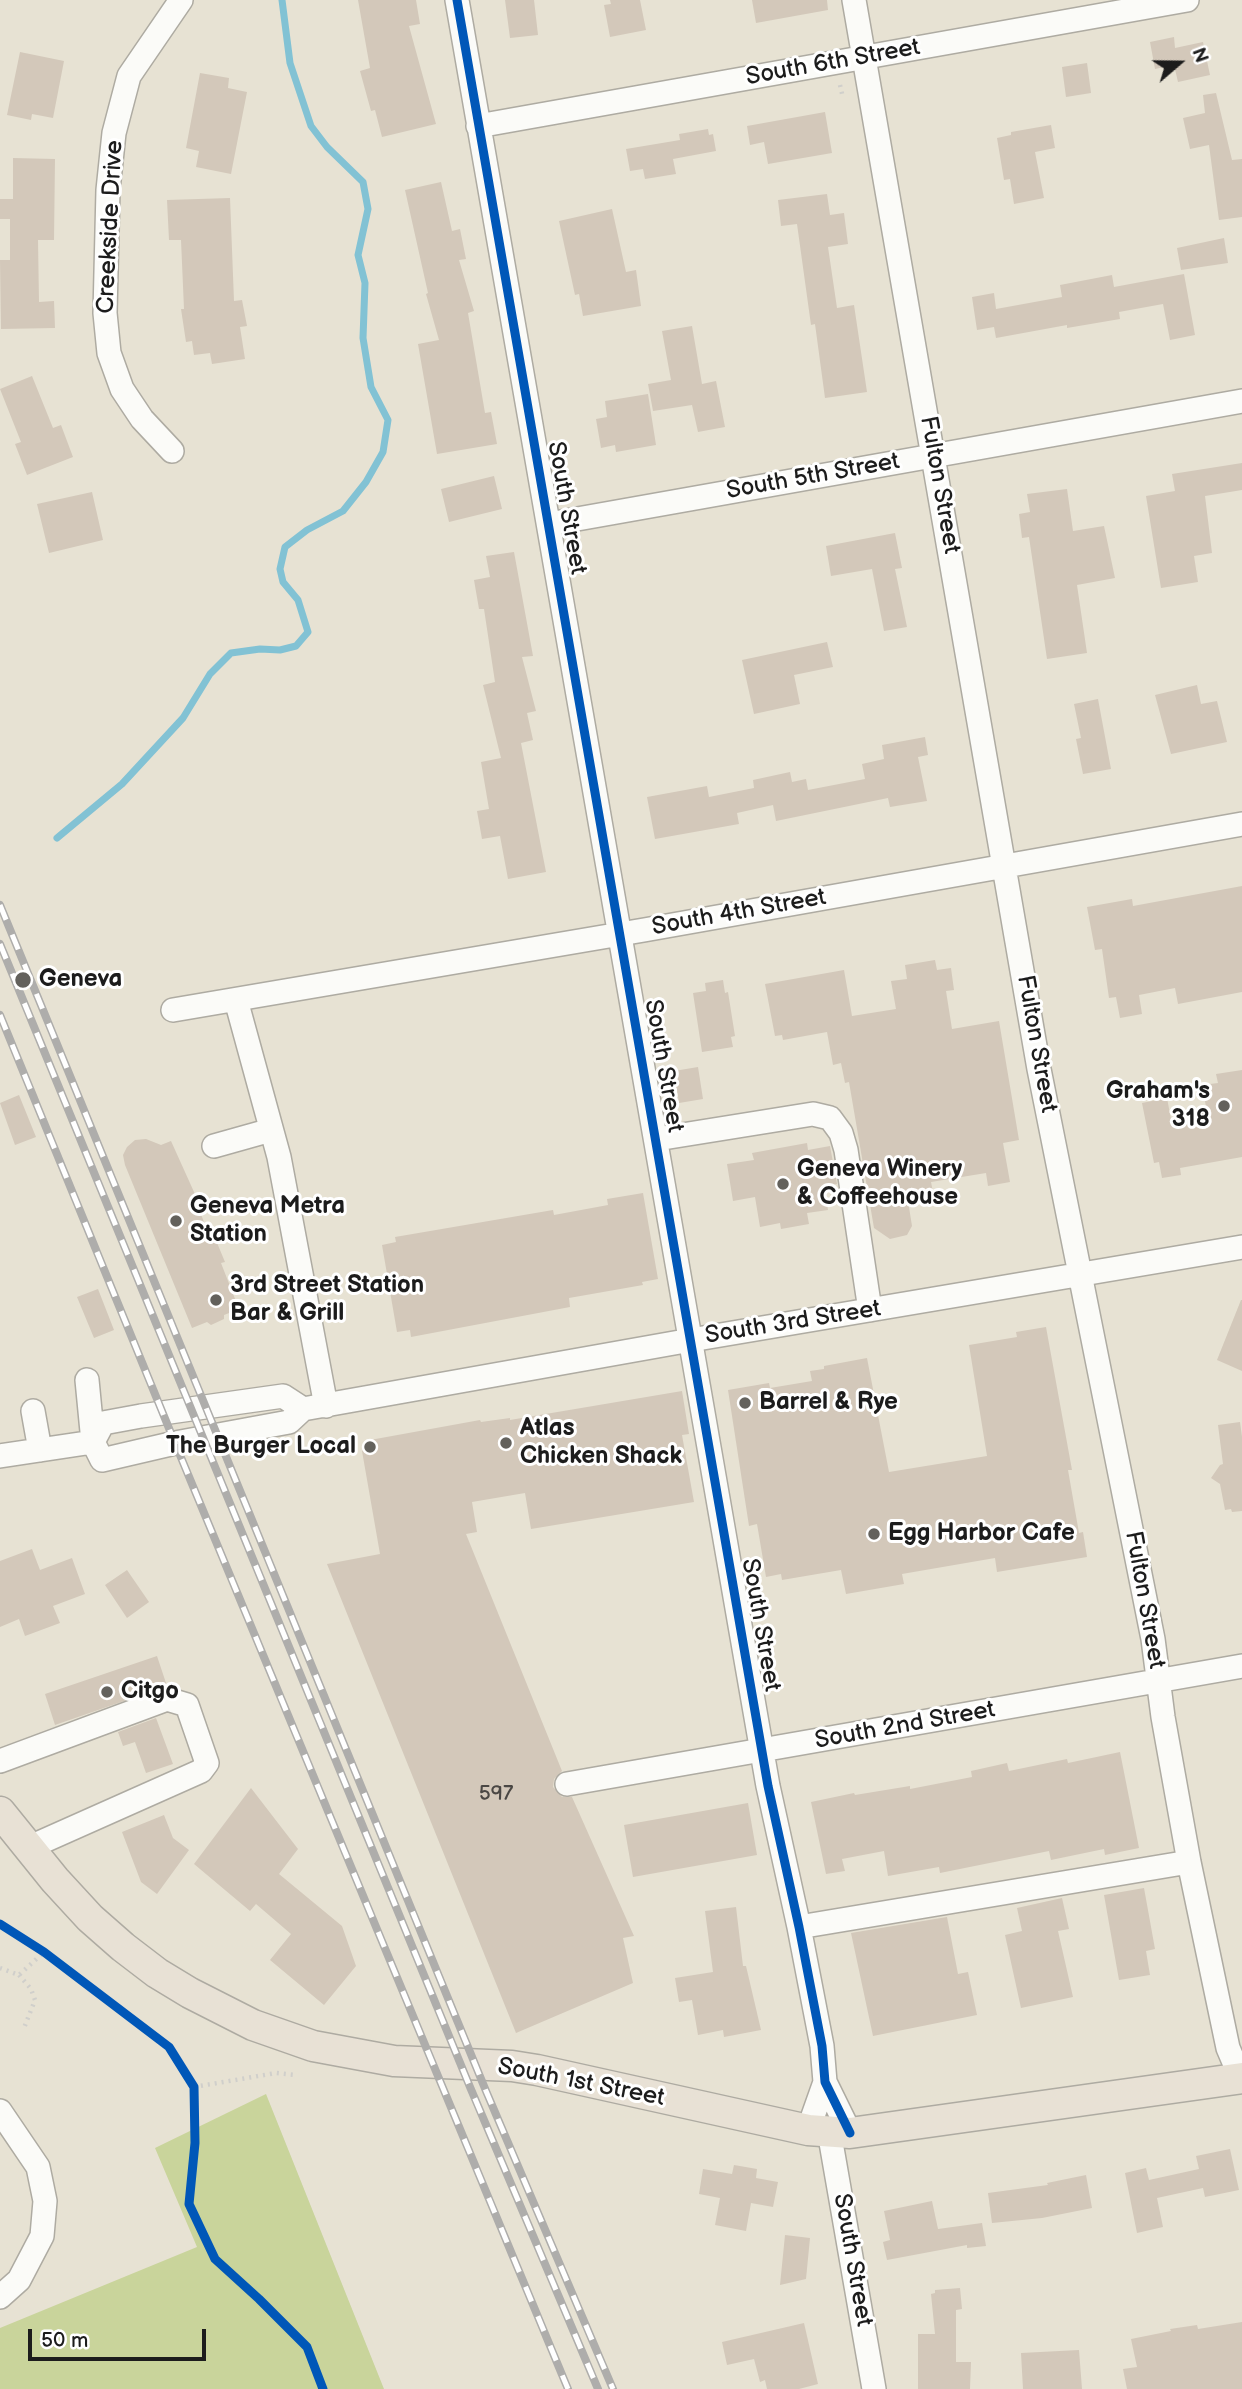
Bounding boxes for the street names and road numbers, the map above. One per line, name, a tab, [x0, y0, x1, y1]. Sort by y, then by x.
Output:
street label: South 6th Street	[744, 34, 922, 92]
street label: Creekside Drive	[92, 139, 130, 315]
street label: Fulton Street	[913, 414, 965, 556]
street label: South Street	[540, 439, 592, 577]
street label: South 5th Street	[724, 448, 902, 506]
street label: South 4th Street	[650, 884, 828, 942]
street label: Fulton Street	[1010, 973, 1062, 1115]
street label: South Street	[637, 997, 689, 1135]
street label: South 3rd Street	[703, 1295, 883, 1351]
street label: Fulton Street	[1118, 1529, 1170, 1671]
street label: South Street	[734, 1556, 786, 1694]
street label: South 2nd Street	[813, 1696, 997, 1756]
street label: South 1st Street	[495, 2053, 667, 2113]
street label: South Street	[826, 2191, 878, 2329]

